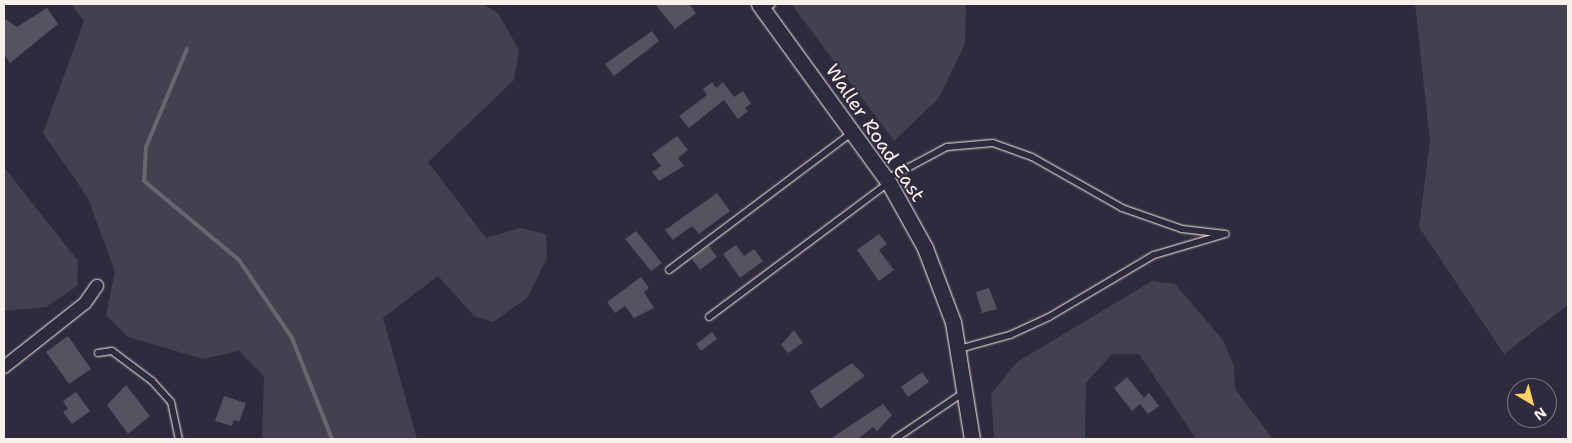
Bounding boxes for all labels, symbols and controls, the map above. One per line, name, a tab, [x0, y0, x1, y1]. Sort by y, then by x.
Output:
street label: Waller Road East	[821, 60, 929, 206]
north arrow	[1507, 378, 1557, 428]
text: N	[1531, 404, 1550, 425]

